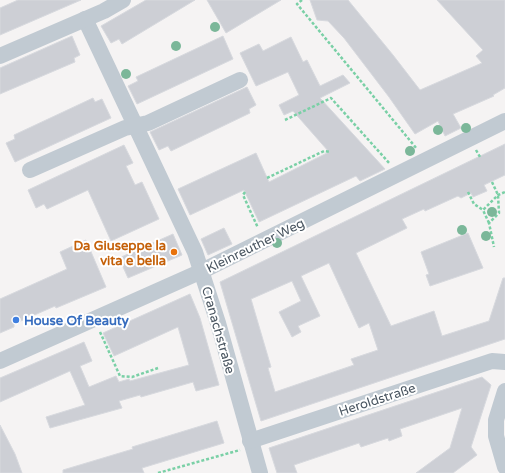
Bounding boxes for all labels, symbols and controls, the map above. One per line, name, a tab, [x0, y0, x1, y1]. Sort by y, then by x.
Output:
street label: Kleinreuther Weg	[204, 215, 307, 277]
place label: Da Giuseppe la vita e bella	[73, 238, 166, 269]
marker: Da Giuseppe la vita e bella	[169, 247, 179, 257]
street label: Cranachstraße	[198, 285, 238, 376]
place label: House Of Beauty	[24, 313, 129, 329]
marker: House Of Beauty	[11, 315, 21, 325]
street label: Heroldstraße	[337, 380, 418, 420]

